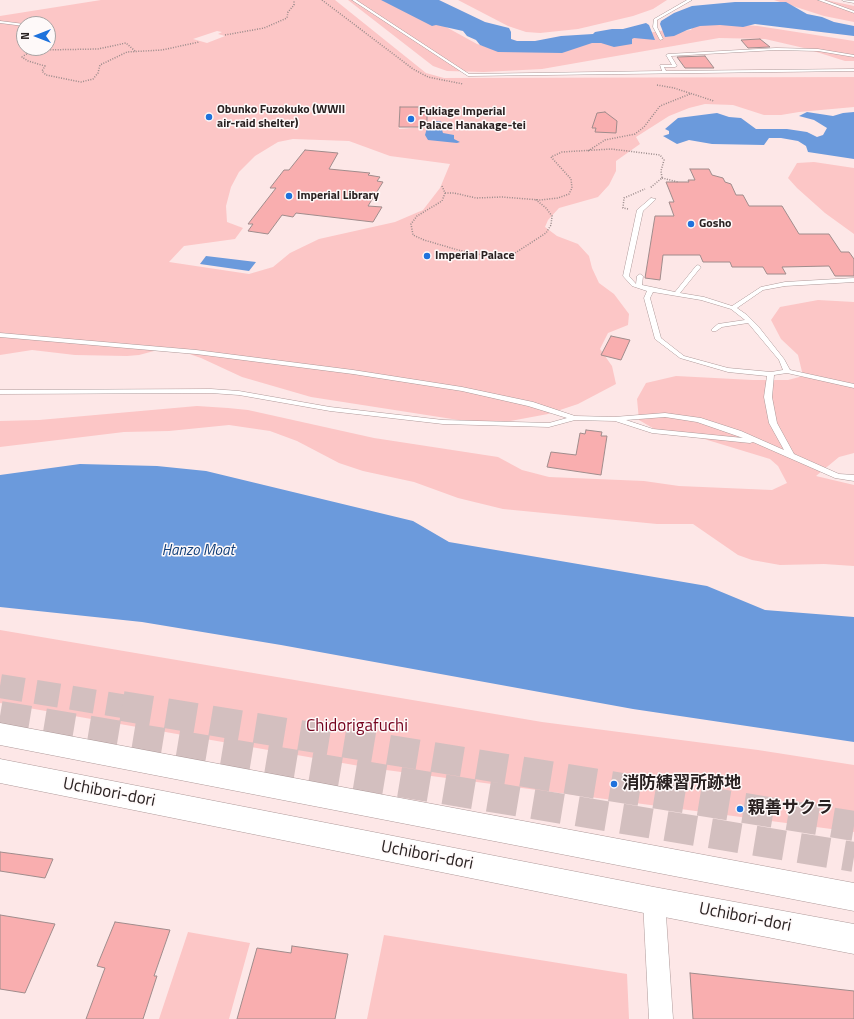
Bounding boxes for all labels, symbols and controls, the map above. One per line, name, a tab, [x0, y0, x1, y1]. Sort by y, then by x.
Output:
north arrow	[16, 16, 56, 56]
text: N	[17, 32, 33, 40]
place label: Obunko Fuzokuko (WWII air-raid shelter)	[217, 103, 345, 131]
place label: Fukiage Imperial Palace Hanakage-tei	[419, 105, 526, 133]
marker: Obunko Fuzokuko (WWII air-raid shelter)	[204, 112, 214, 122]
marker: Fukiage Imperial Palace Hanakage-tei	[406, 114, 416, 124]
place label: Imperial Library	[297, 189, 379, 203]
marker: Imperial Library	[284, 191, 294, 201]
place label: Gosho	[699, 217, 731, 231]
marker: Gosho	[686, 219, 696, 229]
place label: Imperial Palace	[435, 249, 515, 263]
marker: Imperial Palace	[422, 251, 432, 261]
water label: Hanzo Moat	[162, 542, 234, 560]
park label: Chidorigafuchi	[306, 717, 408, 737]
street label: Uchibori-dori	[61, 774, 157, 812]
place label: 消防練習所跡地	[622, 774, 741, 794]
marker: 消防練習所跡地	[609, 779, 619, 789]
place label: 親善サクラ	[748, 799, 833, 819]
marker: 親善サクラ	[735, 804, 745, 814]
street label: Uchibori-dori	[379, 837, 475, 875]
street label: Uchibori-dori	[697, 899, 793, 937]

